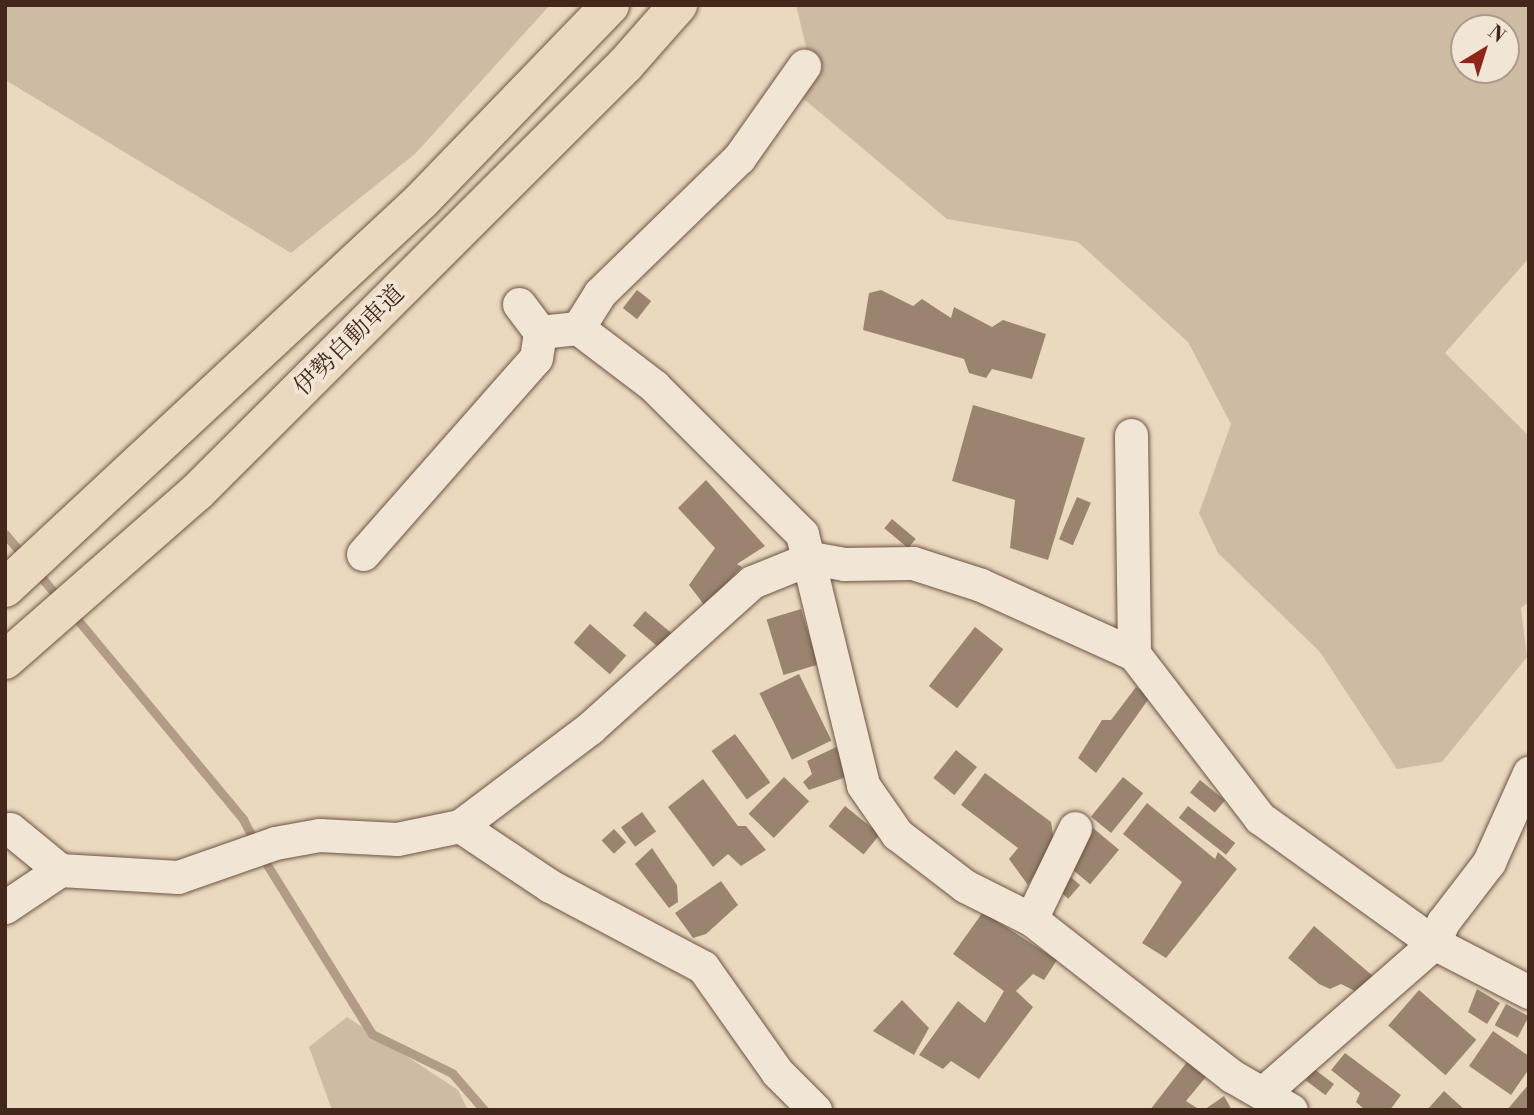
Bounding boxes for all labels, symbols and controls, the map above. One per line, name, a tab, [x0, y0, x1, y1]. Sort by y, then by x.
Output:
north arrow	[1450, 14, 1520, 84]
text: N	[1483, 20, 1510, 48]
street label: 伊勢自動車道	[289, 280, 411, 402]

